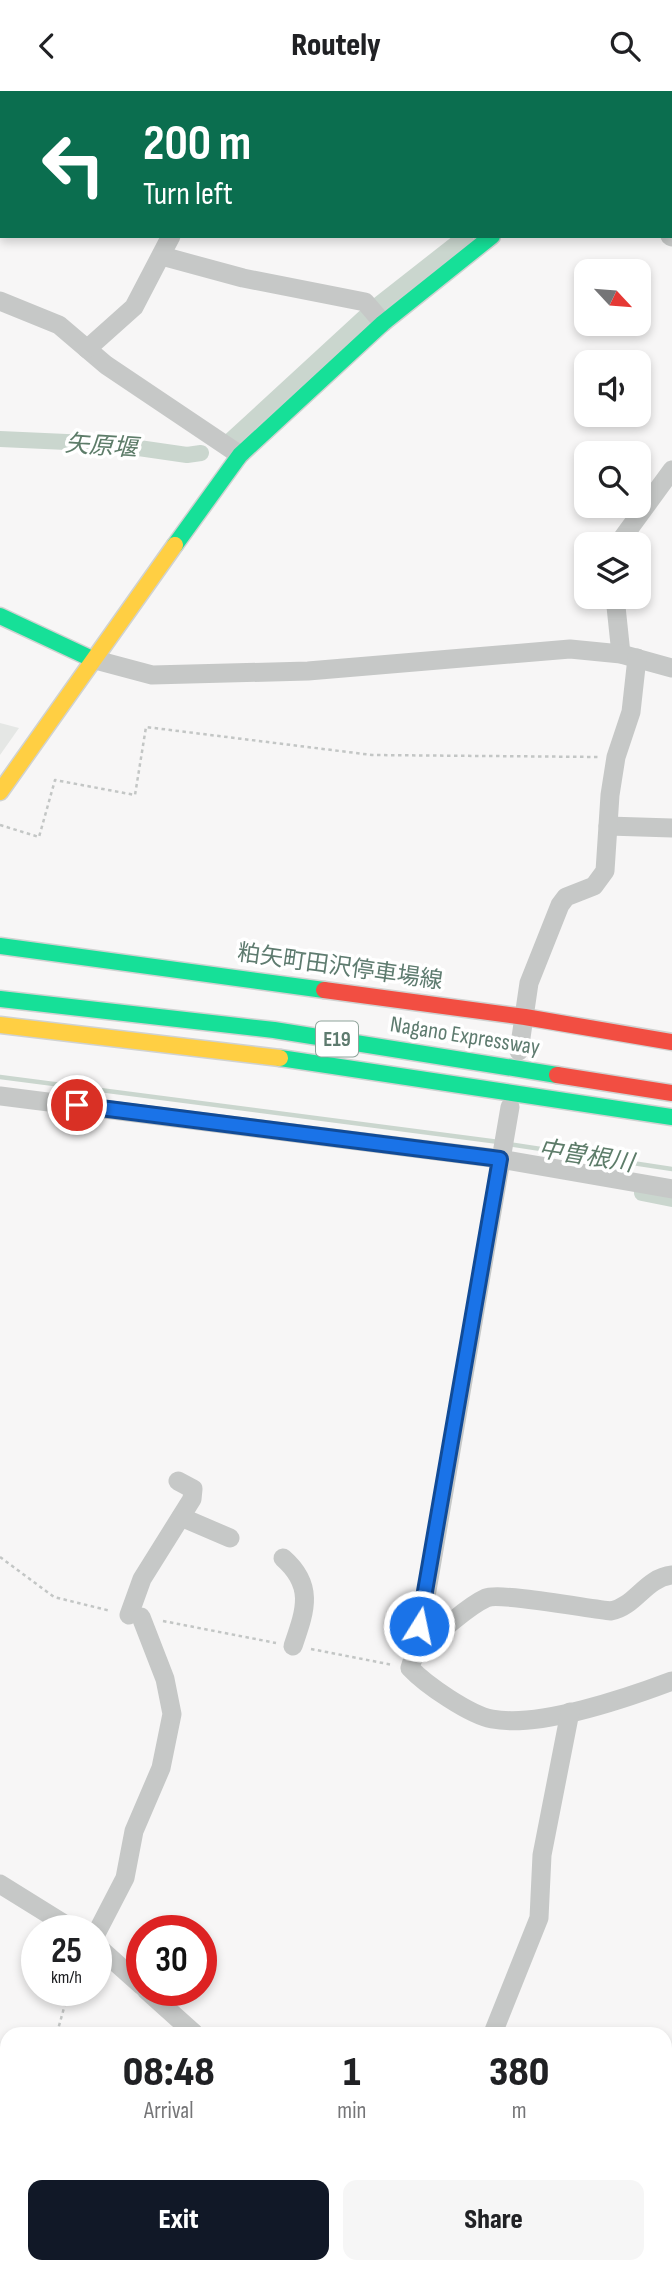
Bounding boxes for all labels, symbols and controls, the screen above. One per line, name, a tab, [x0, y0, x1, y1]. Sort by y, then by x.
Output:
text: Routely	[291, 26, 381, 65]
icon: back	[28, 27, 66, 65]
icon: search	[606, 27, 644, 65]
text: 200 m	[143, 115, 251, 174]
icon: left	[28, 119, 119, 210]
text: Turn left	[143, 175, 233, 214]
north arrow	[574, 259, 651, 336]
map controls	[574, 259, 651, 609]
button: sound	[574, 350, 651, 427]
water label: 矢原堰	[64, 429, 142, 463]
button: search	[574, 441, 651, 518]
button: layers	[574, 532, 651, 609]
street label: 粕矢町田沢停車場線	[236, 939, 444, 995]
street label: Nagano Expressway	[388, 1010, 542, 1062]
road number: E19	[316, 1021, 358, 1056]
pin	[47, 1075, 107, 1135]
icon: arrive	[58, 1086, 96, 1124]
water label: 中曽根川	[536, 1134, 639, 1178]
position arrow	[382, 1589, 456, 1663]
speed limit sign: 30	[126, 1915, 217, 2006]
text: 25	[51, 1930, 82, 1973]
text: km/h	[51, 1967, 82, 1988]
text: 08:48	[123, 2047, 215, 2098]
text: 1	[343, 2047, 360, 2098]
text: 380	[489, 2047, 549, 2098]
text: Arrival	[144, 2097, 193, 2125]
text: min	[337, 2097, 366, 2125]
text: m	[512, 2097, 526, 2125]
button: Exit	[28, 2180, 329, 2260]
button: Share	[343, 2180, 644, 2260]

